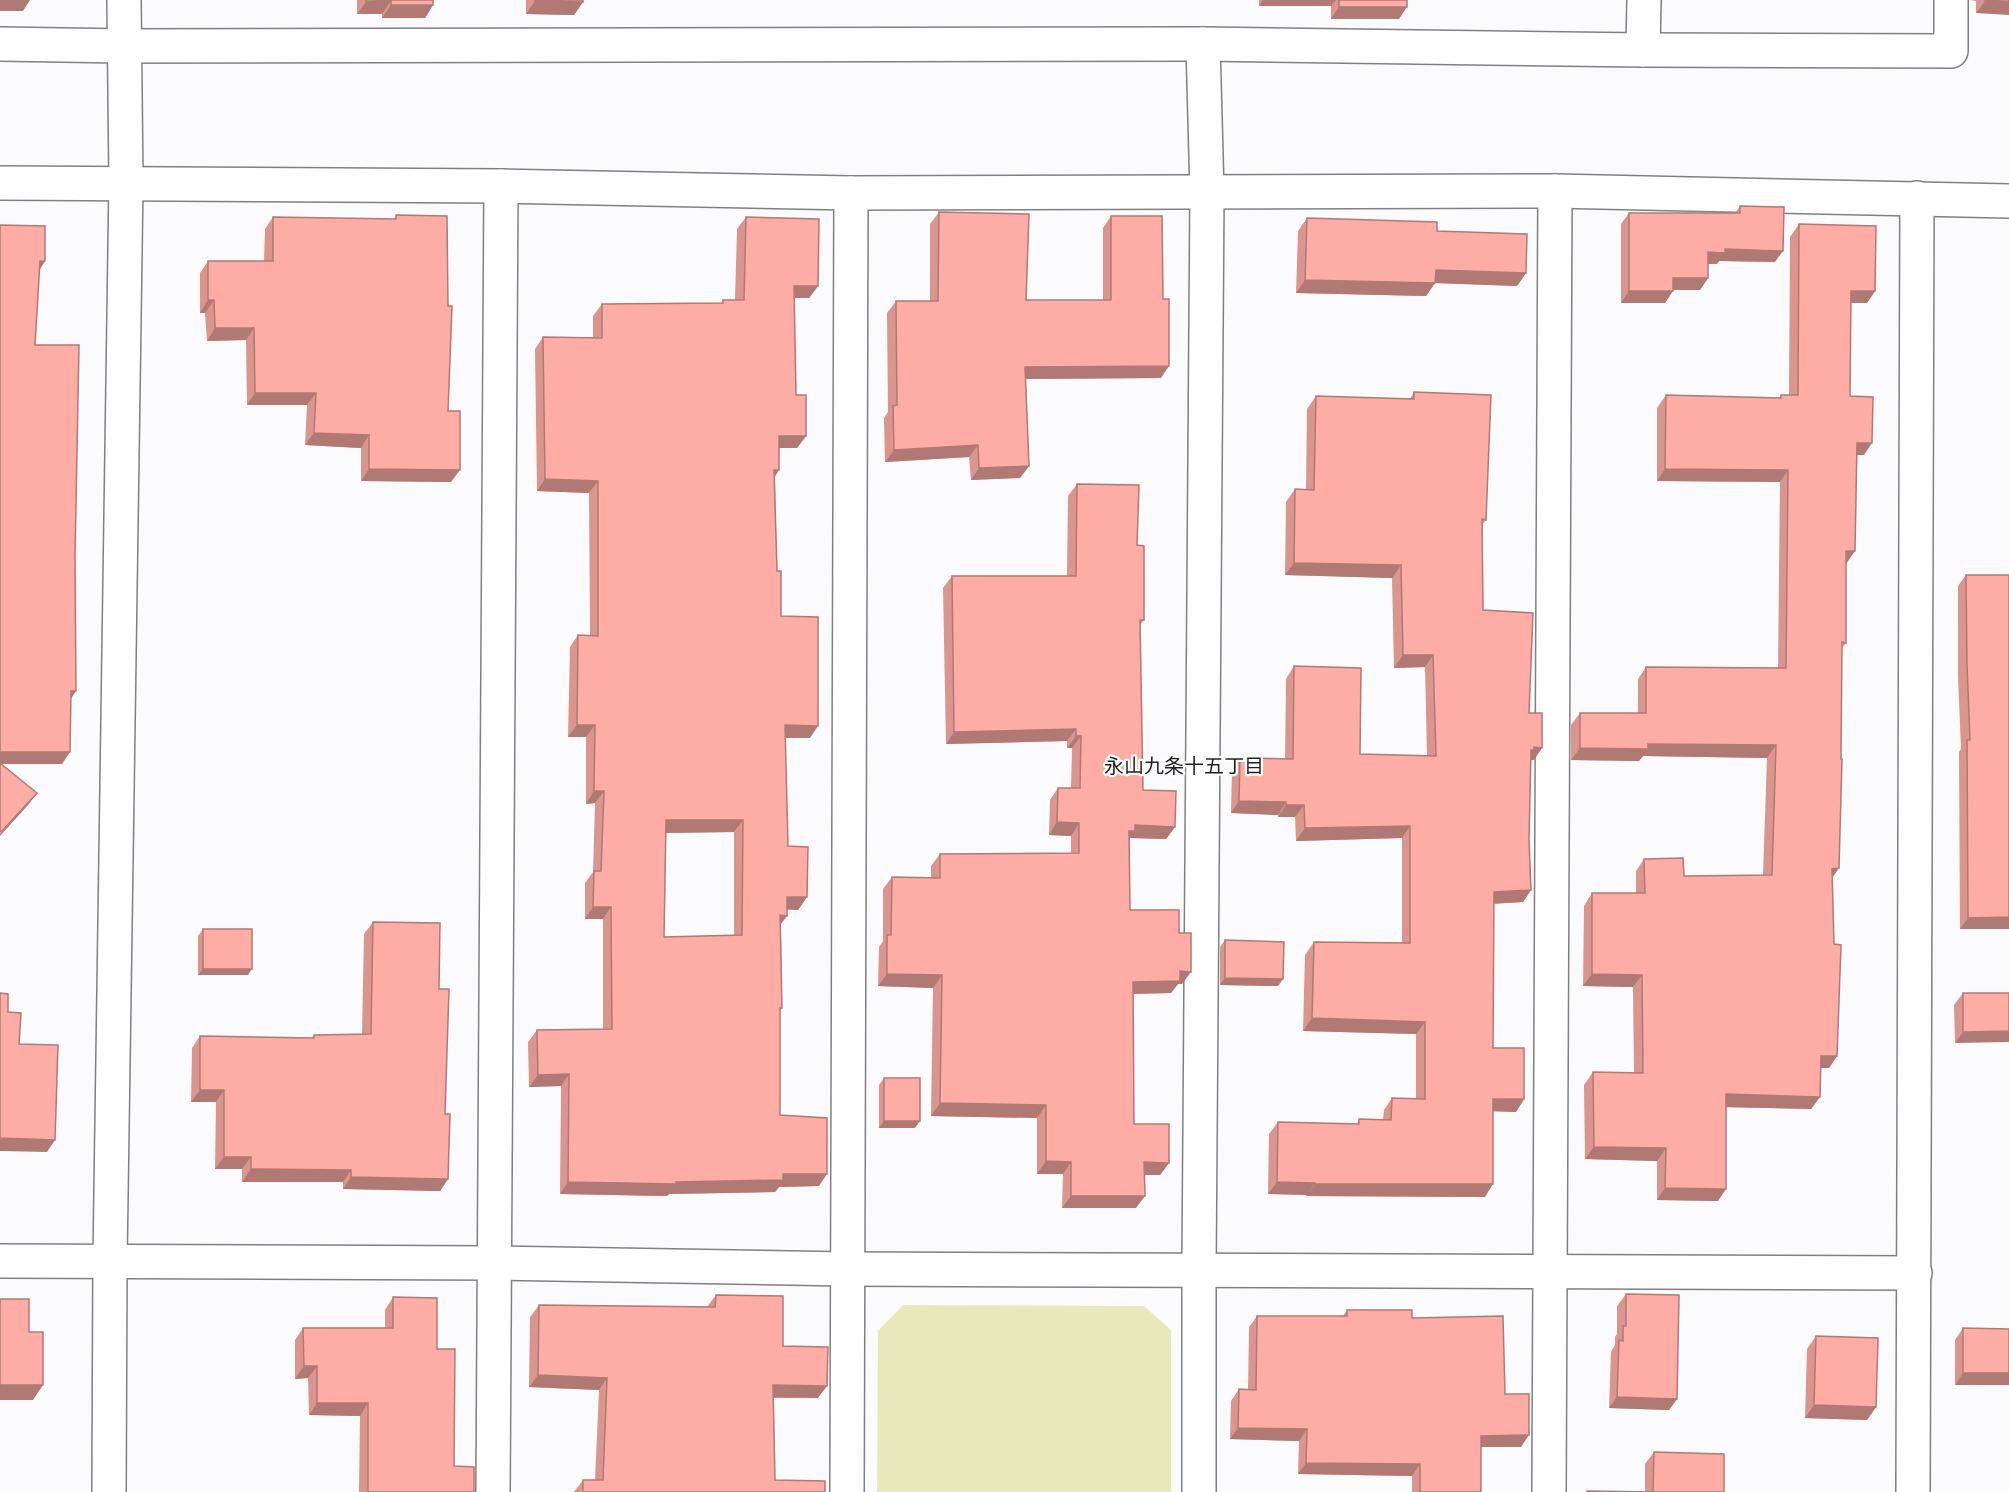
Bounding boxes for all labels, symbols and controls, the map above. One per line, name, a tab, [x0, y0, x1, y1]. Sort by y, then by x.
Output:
district label: 永山九条十五丁目	[1104, 754, 1264, 777]

